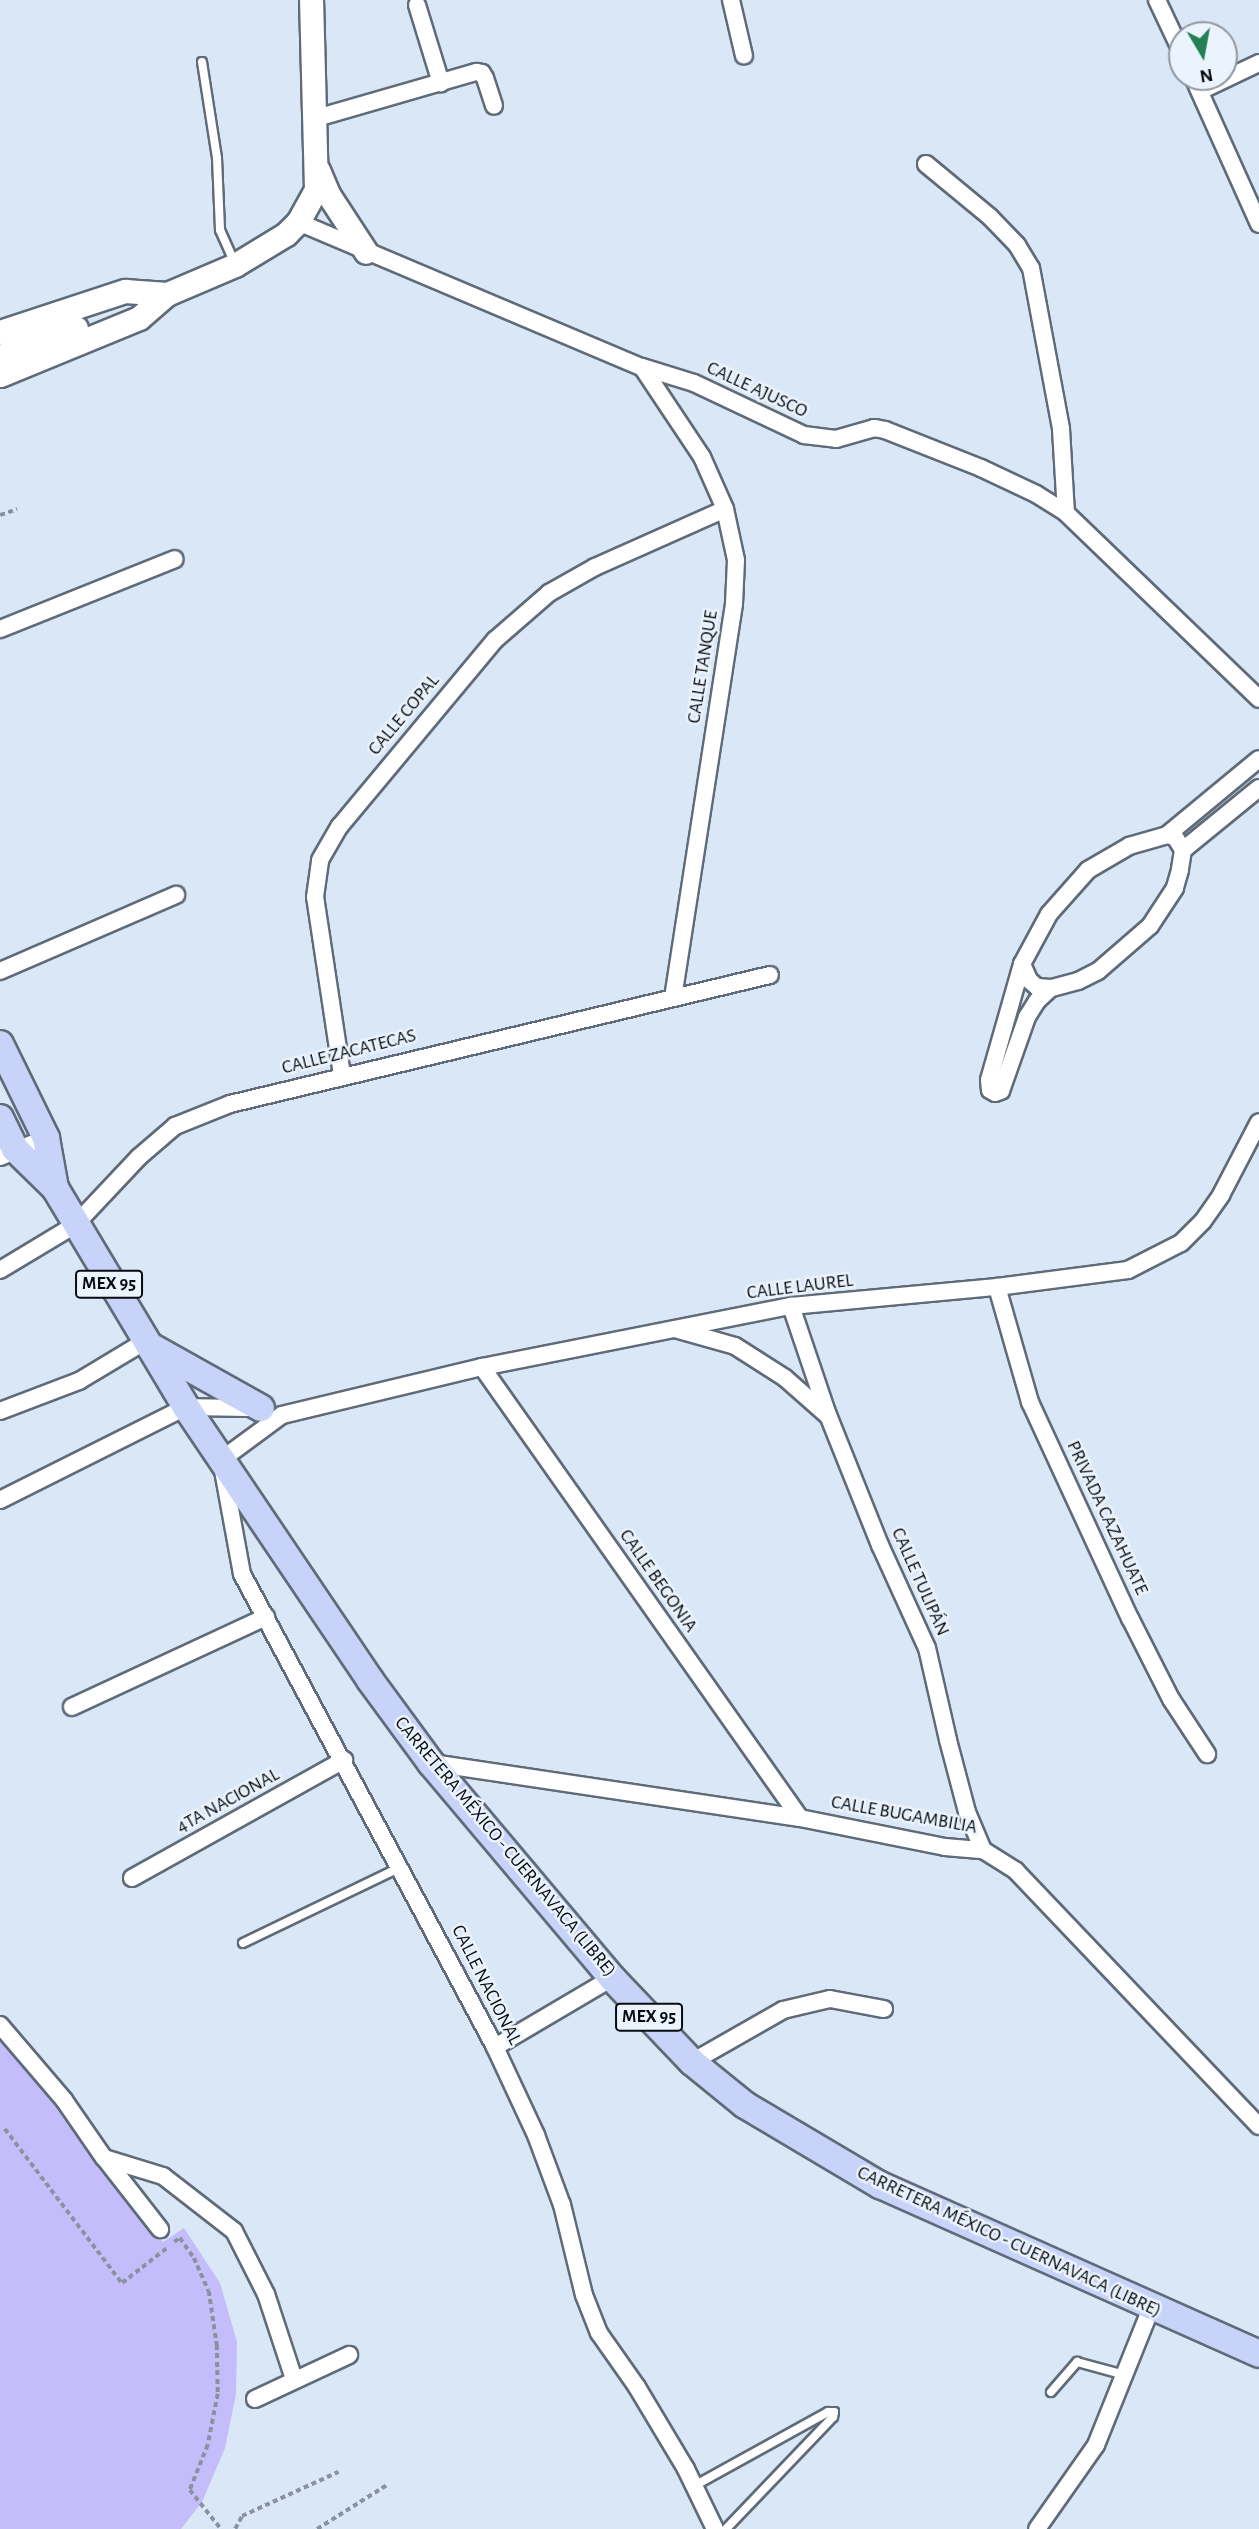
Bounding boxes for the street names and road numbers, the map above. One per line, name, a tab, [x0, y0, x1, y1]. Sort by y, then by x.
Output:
street label: CALLE AJUSCO	[703, 357, 811, 423]
street label: CALLE TANQUE	[683, 609, 723, 725]
street label: CALLE COPAL	[364, 670, 444, 760]
street label: CALLE ZACATECAS	[280, 1024, 418, 1080]
road number: MEX 95	[74, 1269, 144, 1298]
street label: CALLE LAUREL	[745, 1269, 855, 1305]
street label: PRIVADA CAZAHUATE	[1061, 1437, 1153, 1599]
street label: CALLE TULIPÁN	[886, 1524, 954, 1640]
street label: CALLE BEGONIA	[614, 1525, 702, 1637]
street label: CARRETERA MÉXICO - CUERNAVACA (LIBRE)	[389, 1712, 621, 1982]
street label: 4TA NACIONAL	[173, 1763, 283, 1839]
street label: CALLE BUGAMBILIA	[829, 1791, 979, 1839]
street label: CALLE NACIONAL	[446, 1921, 526, 2049]
road number: MEX 95	[614, 2003, 684, 2032]
street label: CARRETERA MÉXICO - CUERNAVACA (LIBRE)	[853, 2161, 1165, 2323]

